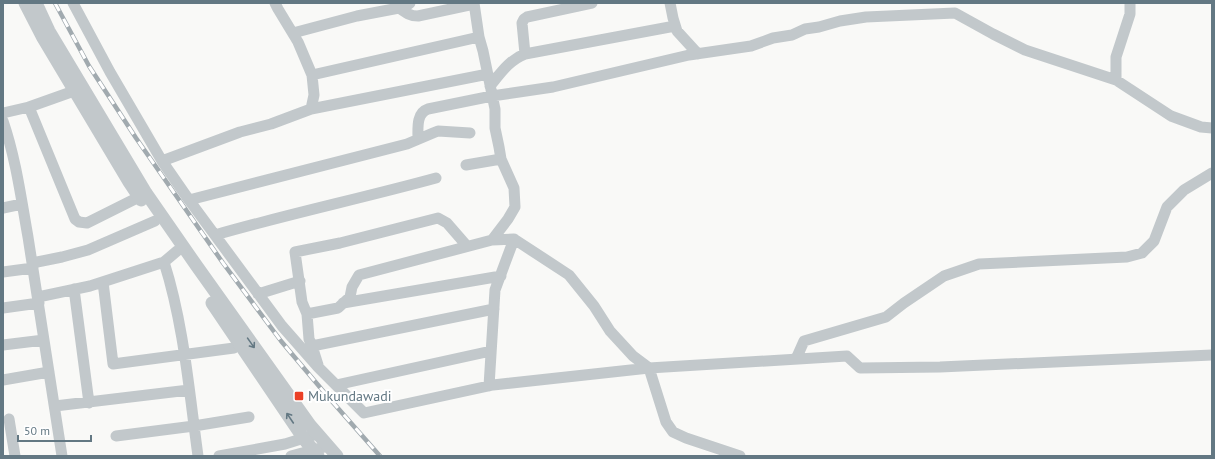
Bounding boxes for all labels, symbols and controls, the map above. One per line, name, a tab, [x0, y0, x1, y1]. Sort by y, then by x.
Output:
one-way arrow	[247, 337, 255, 348]
place label: Mukundawadi	[308, 387, 392, 405]
marker: Mukundawadi	[293, 390, 305, 402]
one-way arrow	[286, 413, 295, 424]
scale bar	[18, 417, 91, 443]
text: 50 m	[24, 423, 50, 438]

